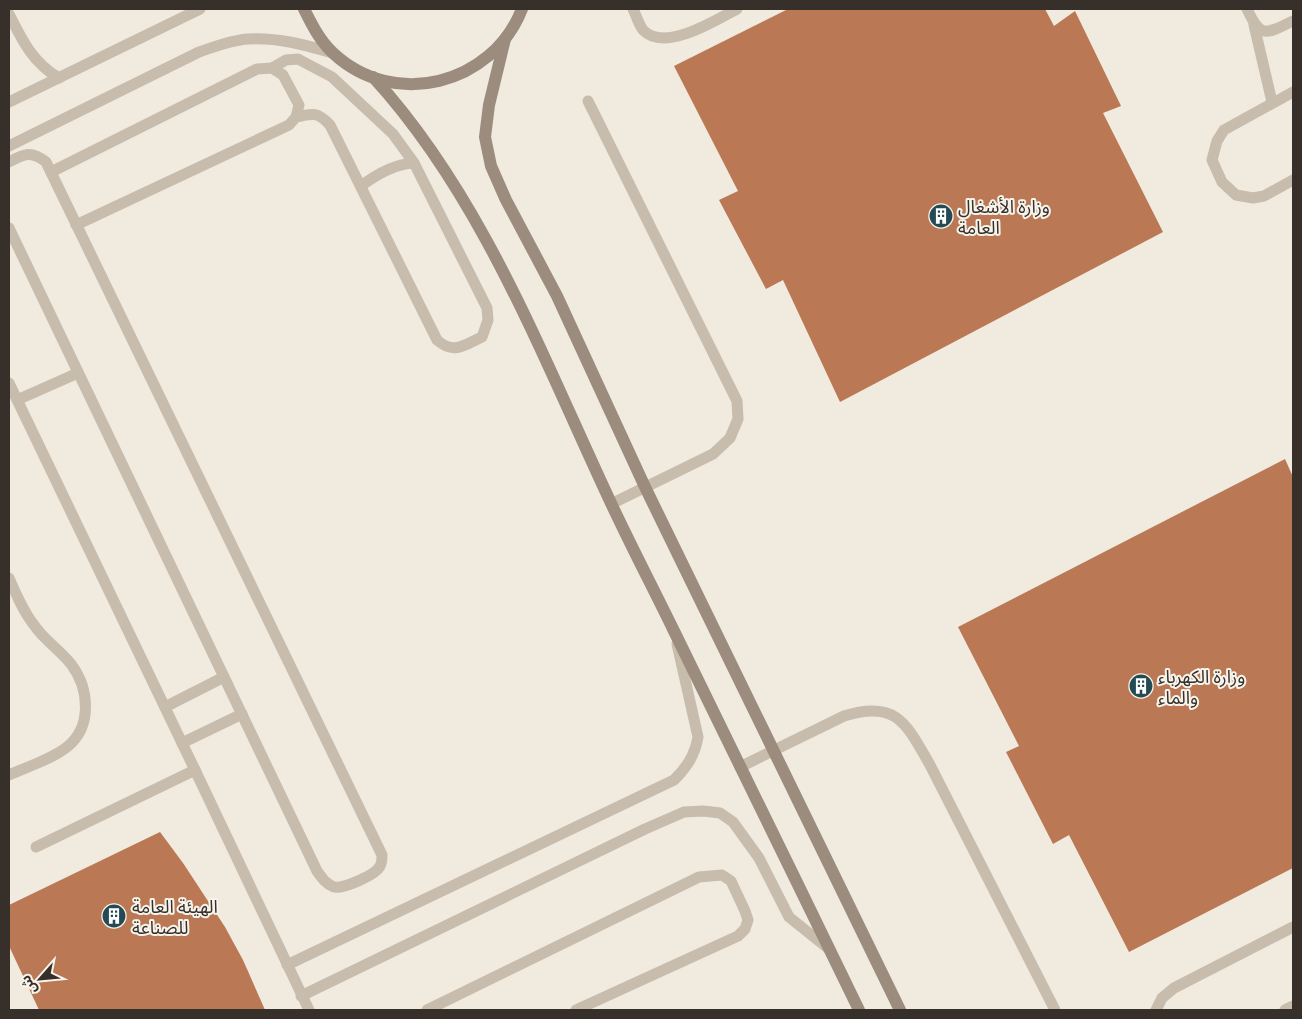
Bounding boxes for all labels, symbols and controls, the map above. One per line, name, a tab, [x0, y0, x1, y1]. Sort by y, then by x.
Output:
place label: وزارة الأشغال العامة	[958, 195, 1050, 239]
building icon: وزارة الأشغال العامة	[928, 203, 954, 229]
place label: وزارة الكهرباء والماء	[1158, 665, 1245, 709]
building icon: وزارة الكهرباء والماء	[1128, 673, 1154, 699]
place label: الهيئة العامة للصناعة	[132, 895, 218, 939]
building icon: الهيئة العامة للصناعة	[101, 903, 127, 929]
north arrow	[15, 954, 65, 1004]
text: ش	[16, 972, 41, 998]

